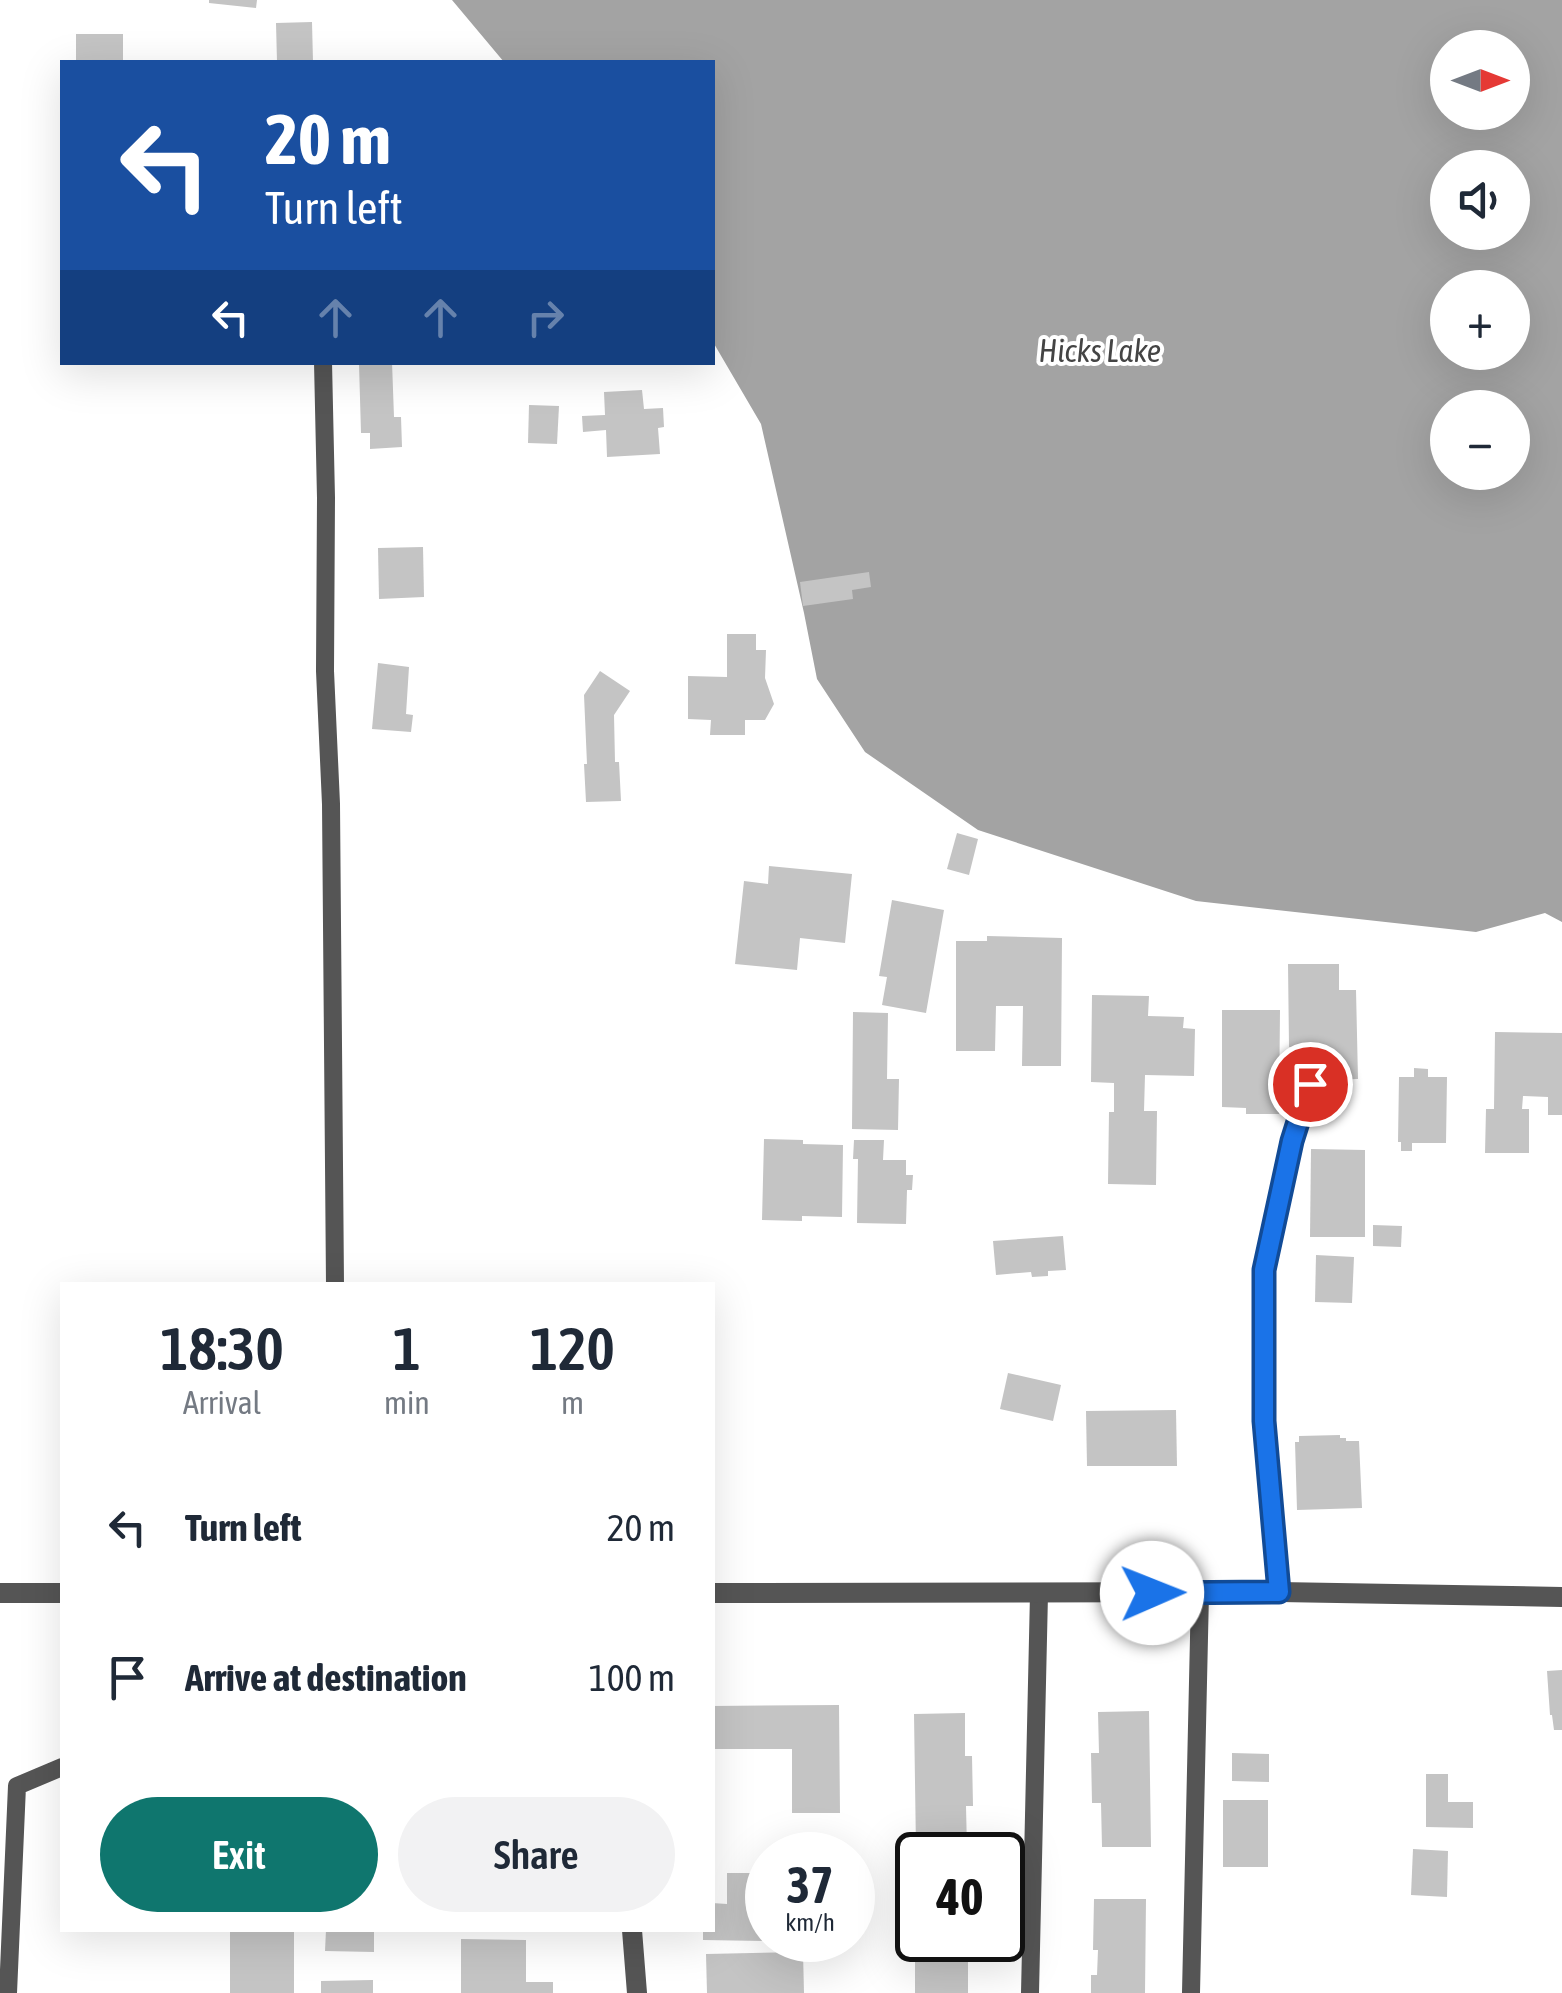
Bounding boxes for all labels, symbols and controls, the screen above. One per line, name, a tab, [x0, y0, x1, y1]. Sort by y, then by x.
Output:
north arrow	[1430, 30, 1530, 130]
map controls	[1430, 30, 1530, 490]
text: 20 m	[265, 99, 391, 179]
icon: left	[100, 100, 230, 230]
button: sound	[1430, 150, 1530, 250]
text: Turn left	[265, 182, 403, 234]
button: +	[1430, 270, 1530, 370]
icon: left	[203, 290, 258, 345]
icon: ahead	[308, 290, 363, 345]
icon: ahead	[413, 290, 468, 345]
icon: right	[518, 290, 573, 345]
water label: Hicks Lake	[1039, 332, 1161, 369]
button: −	[1430, 390, 1530, 490]
pin	[1268, 1042, 1353, 1127]
icon: arrive	[1283, 1057, 1338, 1112]
text: 18:30	[160, 1314, 284, 1383]
text: 1	[393, 1314, 421, 1383]
text: 120	[530, 1314, 615, 1383]
text: Arrival	[183, 1384, 261, 1421]
text: min	[384, 1384, 430, 1421]
text: m	[561, 1384, 584, 1421]
icon: left	[100, 1500, 155, 1555]
text: Turn left	[185, 1506, 301, 1549]
text: 20 m	[607, 1506, 675, 1549]
position arrow	[1100, 1541, 1204, 1645]
icon: arrive	[100, 1650, 155, 1705]
text: Arrive at destination	[185, 1656, 467, 1699]
text: 100 m	[589, 1656, 675, 1699]
button: Exit	[100, 1797, 378, 1912]
button: Share	[398, 1797, 675, 1912]
speed limit sign: 40	[895, 1832, 1025, 1962]
text: 37	[786, 1856, 833, 1914]
text: km/h	[785, 1908, 835, 1936]

